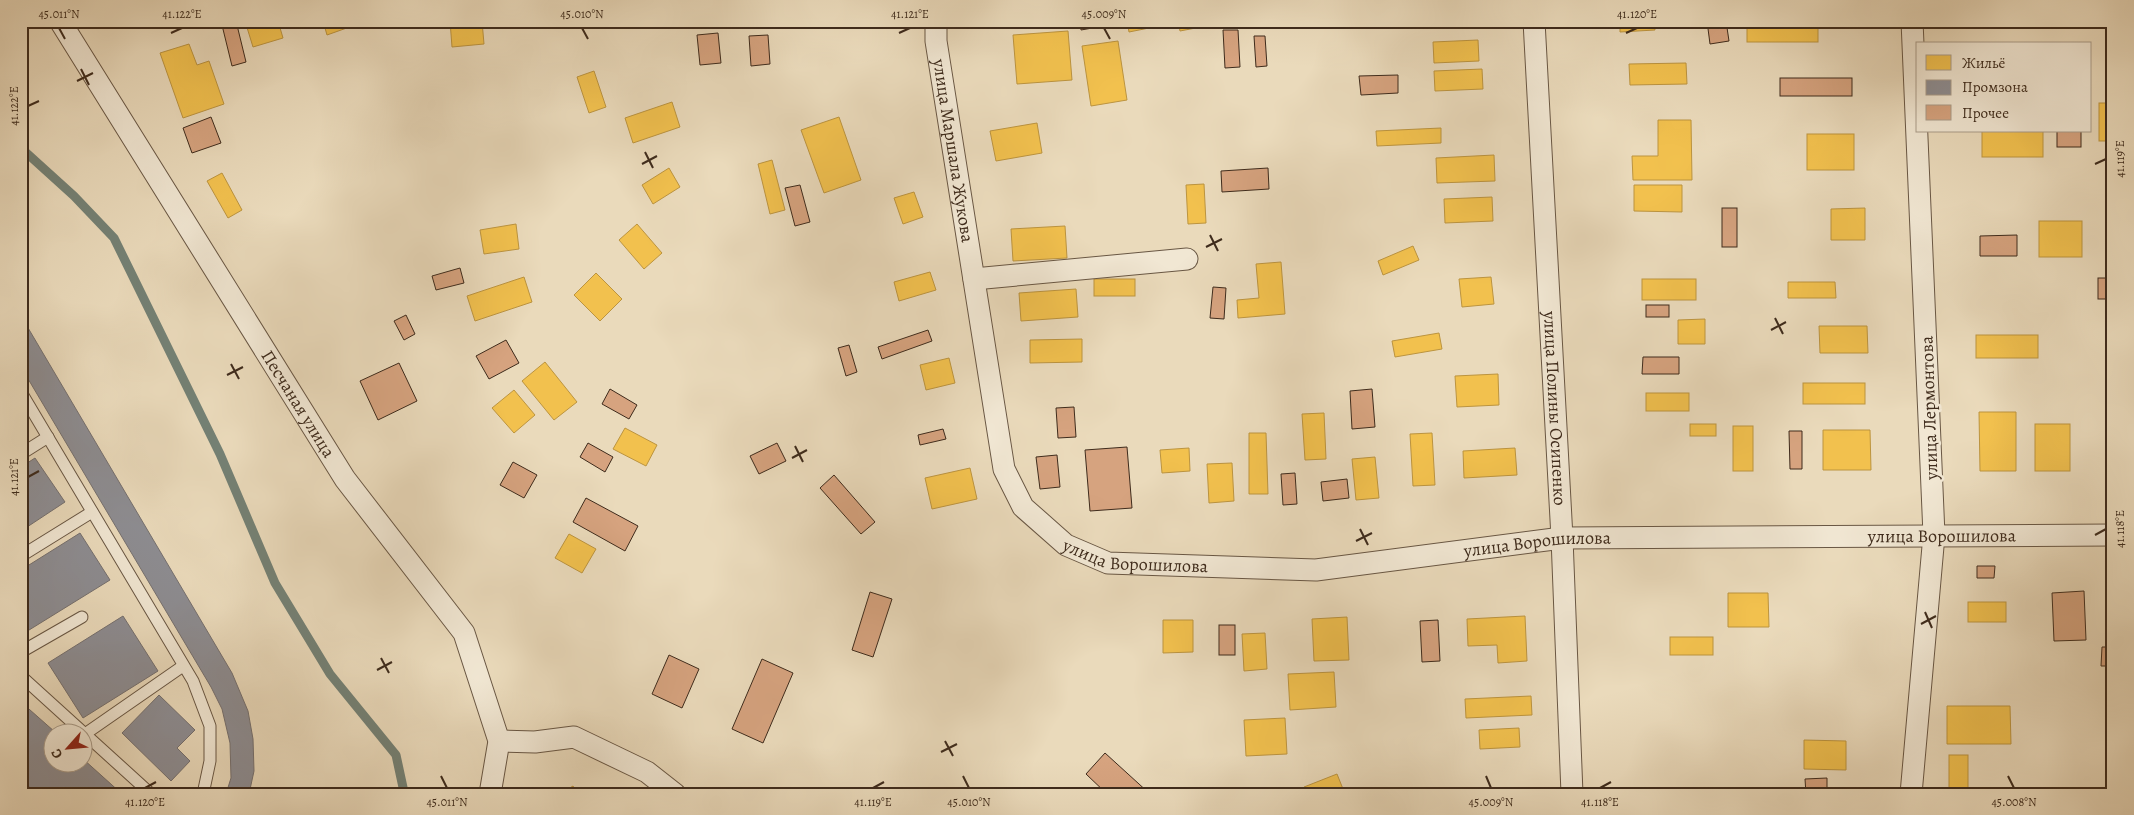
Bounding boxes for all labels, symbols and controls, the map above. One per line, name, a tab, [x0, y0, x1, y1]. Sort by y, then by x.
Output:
text: 45.011°N	[38, 6, 80, 22]
text: 41.122°E	[162, 6, 202, 22]
text: 45.010°N	[560, 6, 604, 22]
text: 41.121°E	[891, 6, 929, 22]
text: 45.009°N	[1082, 6, 1127, 22]
text: 41.120°E	[1617, 6, 1657, 22]
legend	[1916, 42, 2092, 132]
text: Жильё	[1962, 53, 2005, 73]
street label: улица Маршала Жукова	[927, 56, 980, 245]
text: Промзона	[1962, 77, 2028, 97]
text: 41.122°E	[6, 86, 22, 126]
text: Прочее	[1962, 103, 2009, 123]
text: 41.119°E	[2112, 140, 2128, 178]
street label: улица Полины Осипенко	[1538, 310, 1572, 506]
street label: улица Лермонтова	[1914, 335, 1944, 481]
street label: Песчаная улица	[256, 346, 341, 463]
text: 41.121°E	[6, 458, 22, 496]
text: 41.118°E	[2112, 510, 2128, 548]
street label: улица Ворошилова	[1867, 524, 2017, 548]
street label: улица Ворошилова	[1461, 526, 1612, 563]
street label: улица Ворошилова	[1058, 533, 1209, 578]
north arrow	[42, 722, 92, 772]
text: С	[46, 745, 67, 762]
text: 41.120°E	[125, 794, 165, 810]
text: 45.011°N	[426, 794, 468, 810]
text: 41.119°E	[854, 794, 892, 810]
text: 45.010°N	[947, 794, 991, 810]
text: 45.009°N	[1469, 794, 1514, 810]
text: 41.118°E	[1581, 794, 1619, 810]
text: 45.008°N	[1991, 794, 2037, 810]

